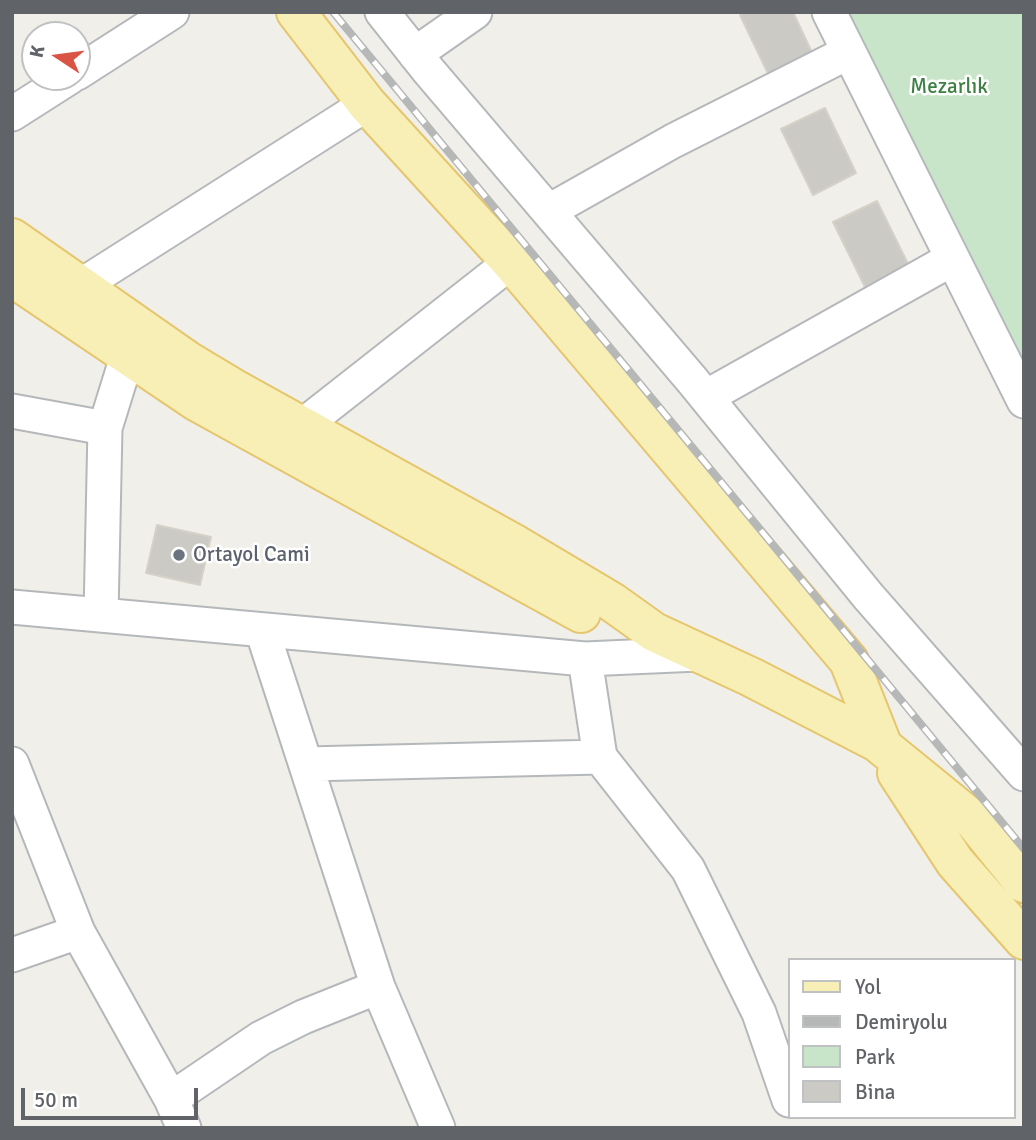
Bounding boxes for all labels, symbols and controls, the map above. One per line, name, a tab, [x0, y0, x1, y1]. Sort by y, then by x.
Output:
north arrow	[21, 21, 91, 91]
text: K	[24, 43, 51, 60]
park label: Mezarlık	[910, 74, 988, 100]
place label: Ortayol Cami	[193, 542, 310, 568]
marker: Ortayol Cami	[171, 547, 187, 563]
legend	[788, 958, 1015, 1119]
text: Yol	[855, 974, 881, 1000]
text: Demiryolu	[855, 1009, 948, 1035]
text: Park	[855, 1044, 895, 1070]
scale bar	[24, 1074, 201, 1118]
text: Bina	[855, 1079, 896, 1105]
text: 50 m	[34, 1087, 78, 1113]

